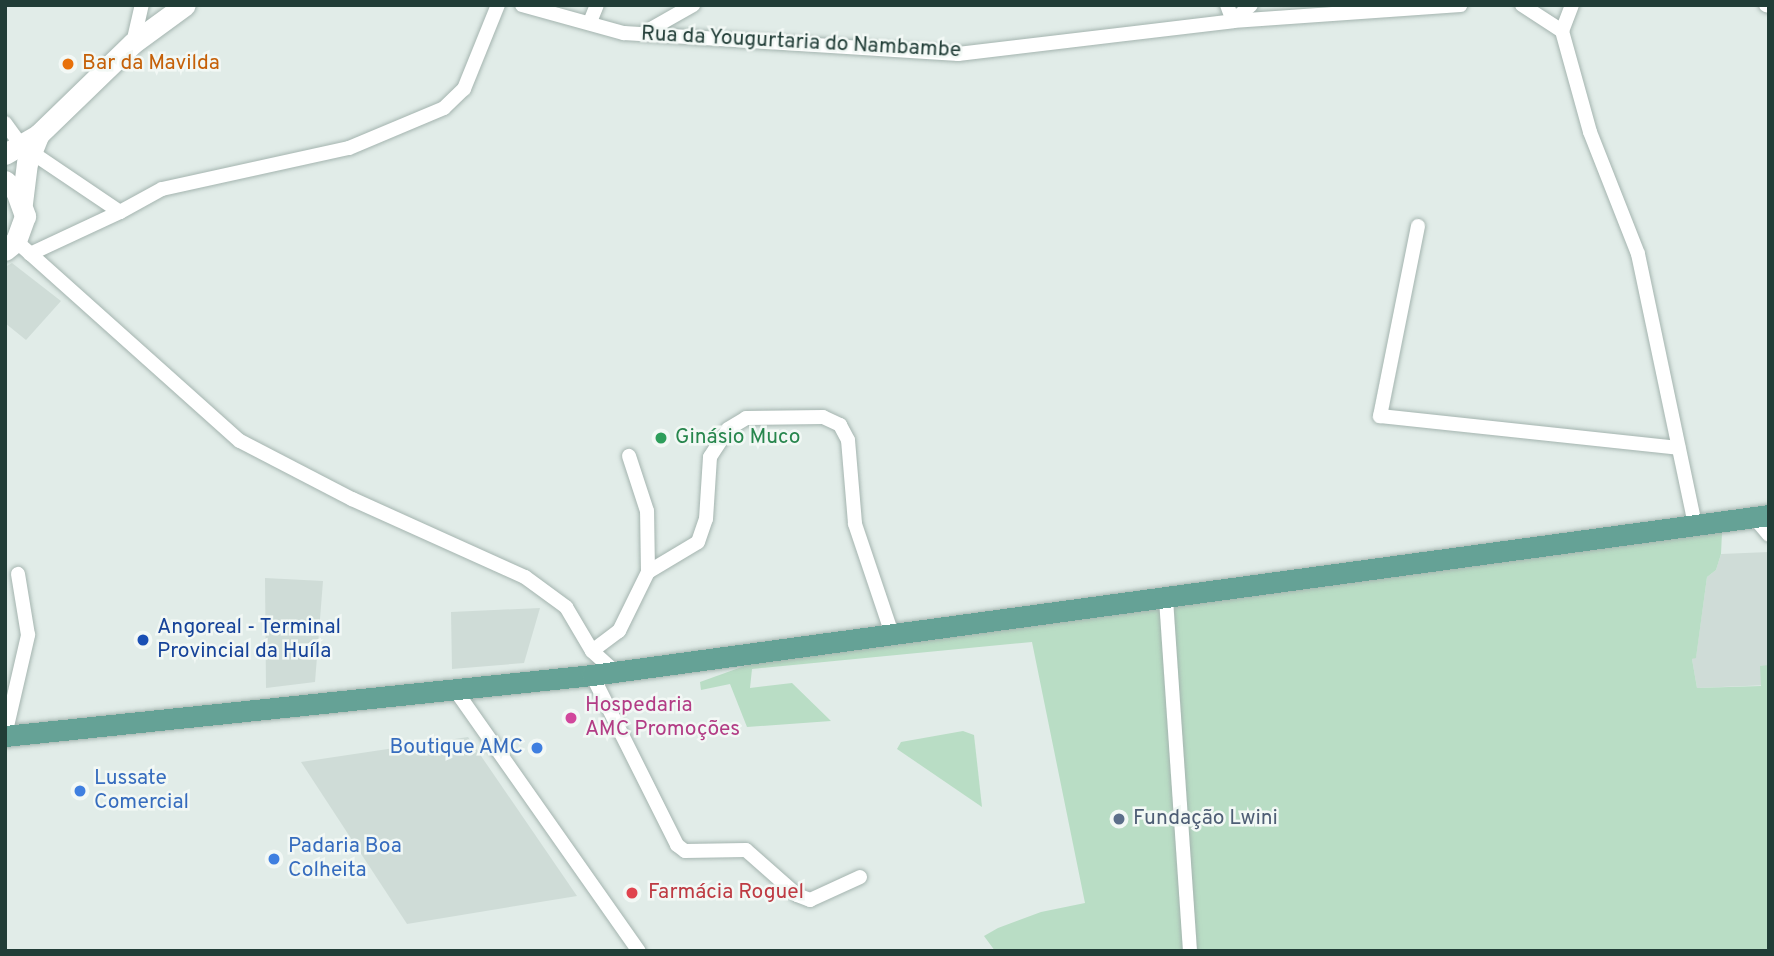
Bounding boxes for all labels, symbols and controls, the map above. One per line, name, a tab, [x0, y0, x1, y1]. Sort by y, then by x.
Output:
street label: Rua da Yougurtaria do Nambambe	[640, 22, 962, 64]
place label: Bar da Mavilda	[82, 51, 220, 77]
marker: Bar da Mavilda	[60, 56, 76, 72]
place label: Ginásio Muco	[675, 425, 800, 451]
marker: Ginásio Muco	[653, 430, 669, 446]
place label: Angoreal - Terminal Provincial da Huíla	[157, 615, 342, 665]
marker: Angoreal - Terminal Provincial da Huíla	[135, 632, 151, 648]
place label: Hospedaria AMC Promoções	[585, 693, 740, 743]
marker: Hospedaria AMC Promoções	[563, 710, 579, 726]
place label: Boutique AMC	[389, 735, 523, 761]
marker: Boutique AMC	[529, 740, 545, 756]
place label: Lussate Comercial	[94, 766, 189, 816]
marker: Lussate Comercial	[72, 783, 88, 799]
place label: Fundação Lwini	[1133, 806, 1278, 832]
marker: Fundação Lwini	[1111, 811, 1127, 827]
place label: Padaria Boa Colheita	[288, 834, 402, 884]
marker: Padaria Boa Colheita	[266, 851, 282, 867]
place label: Farmácia Roguel	[648, 880, 804, 906]
marker: Farmácia Roguel	[622, 883, 642, 903]

